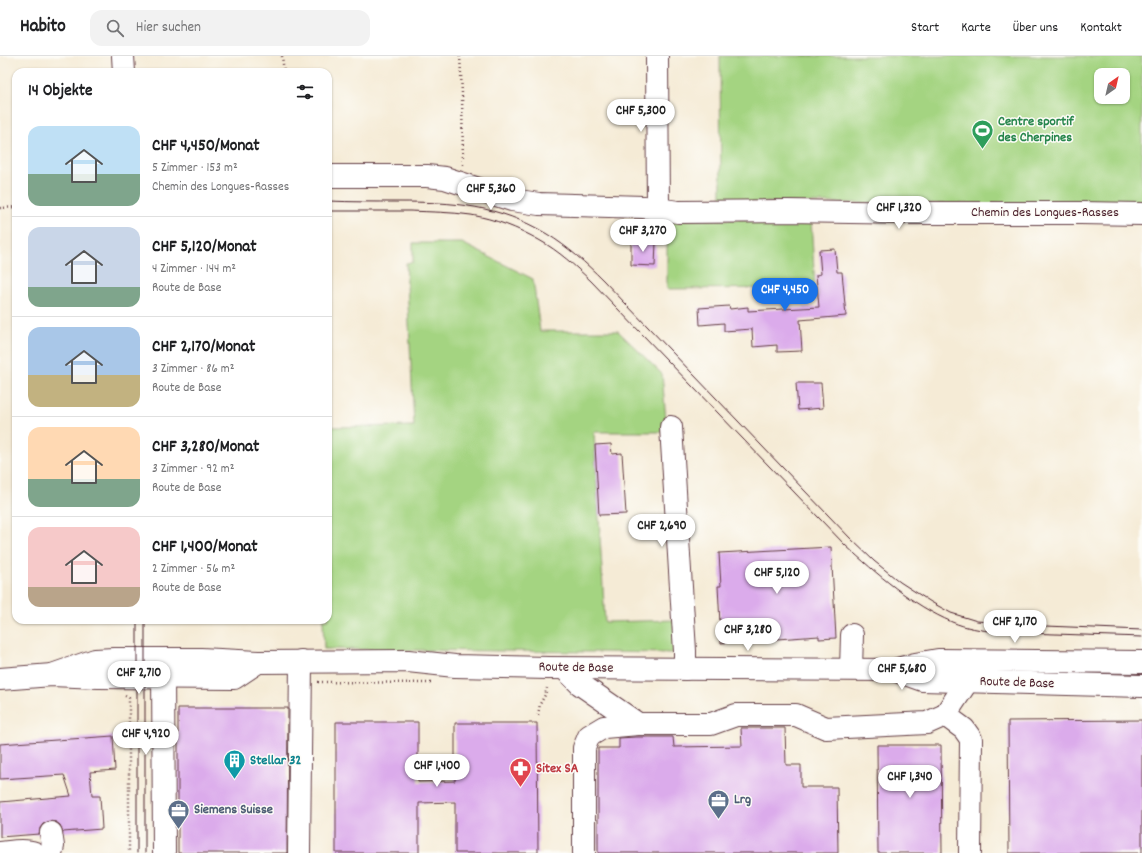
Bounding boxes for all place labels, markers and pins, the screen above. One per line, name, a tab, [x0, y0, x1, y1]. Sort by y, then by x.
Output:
pin: CHF 5,300	[595, 99, 687, 133]
place label: Centre sportif des Cherpines	[998, 112, 1075, 148]
sports icon: Centre sportif des Cherpines	[969, 117, 995, 150]
pin: CHF 5,360	[445, 177, 537, 211]
pin: CHF 1,320	[853, 196, 945, 230]
pin: CHF 3,270	[597, 219, 689, 253]
pin: CHF 4,450	[739, 278, 831, 312]
pin: CHF 2,690	[616, 514, 708, 548]
pin: CHF 5,120	[731, 561, 823, 595]
pin: CHF 2,170	[969, 610, 1061, 644]
pin: CHF 3,280	[702, 618, 794, 652]
pin: CHF 5,680	[856, 657, 948, 691]
pin: CHF 2,710	[93, 661, 185, 695]
pin: CHF 4,920	[100, 722, 192, 756]
building icon: Stellar 32	[222, 748, 248, 781]
place label: Stellar 32	[250, 751, 301, 771]
pin: CHF 1,400	[391, 754, 483, 788]
pharmacy icon: Sitex SA	[507, 756, 533, 789]
place label: Sitex SA	[536, 759, 579, 779]
pin: CHF 1,340	[864, 765, 956, 799]
office icon: Lrg	[705, 787, 731, 820]
place label: Lrg	[734, 790, 751, 810]
office icon: Siemens Suisse	[166, 797, 192, 830]
place label: Siemens Suisse	[194, 800, 273, 820]

